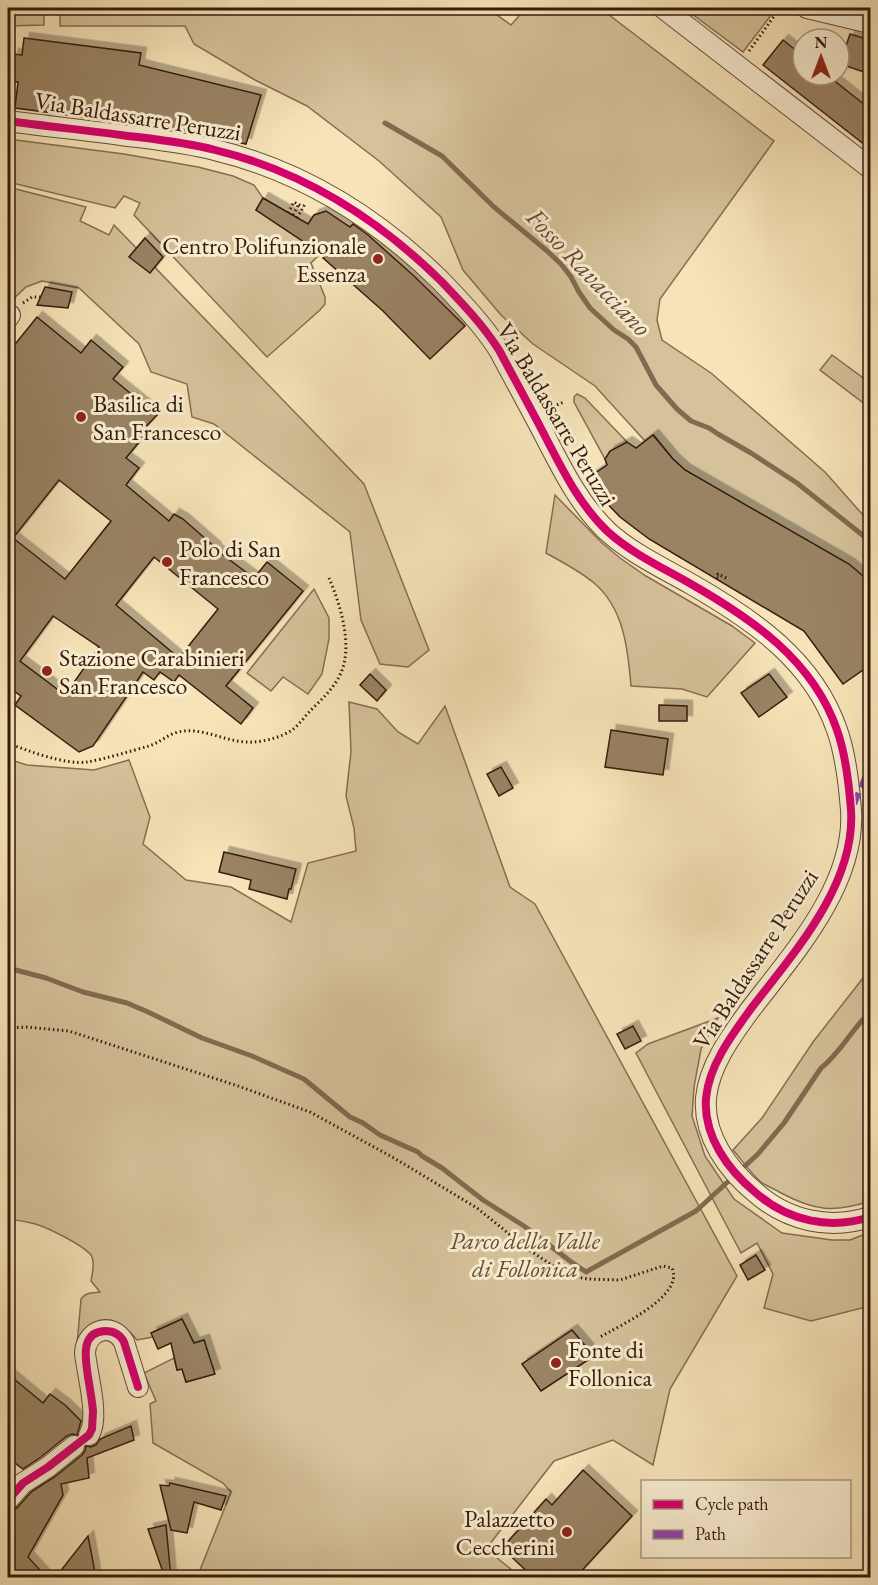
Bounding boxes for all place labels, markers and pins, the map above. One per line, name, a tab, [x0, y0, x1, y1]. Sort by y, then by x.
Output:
place label: Centro Polifunzionale Essenza	[162, 230, 366, 289]
marker: Centro Polifunzionale Essenza	[371, 252, 385, 266]
place label: Basilica di San Francesco	[93, 388, 221, 447]
marker: Basilica di San Francesco	[74, 410, 88, 424]
place label: Polo di San Francesco	[179, 533, 282, 592]
marker: Polo di San Francesco	[160, 555, 174, 569]
place label: Stazione Carabinieri San Francesco	[59, 642, 245, 701]
marker: Stazione Carabinieri San Francesco	[40, 664, 54, 678]
place label: Fonte di Follonica	[568, 1334, 652, 1393]
marker: Fonte di Follonica	[549, 1356, 563, 1370]
place label: Palazzetto Ceccherini	[456, 1503, 555, 1562]
marker: Palazzetto Ceccherini	[560, 1525, 574, 1539]

